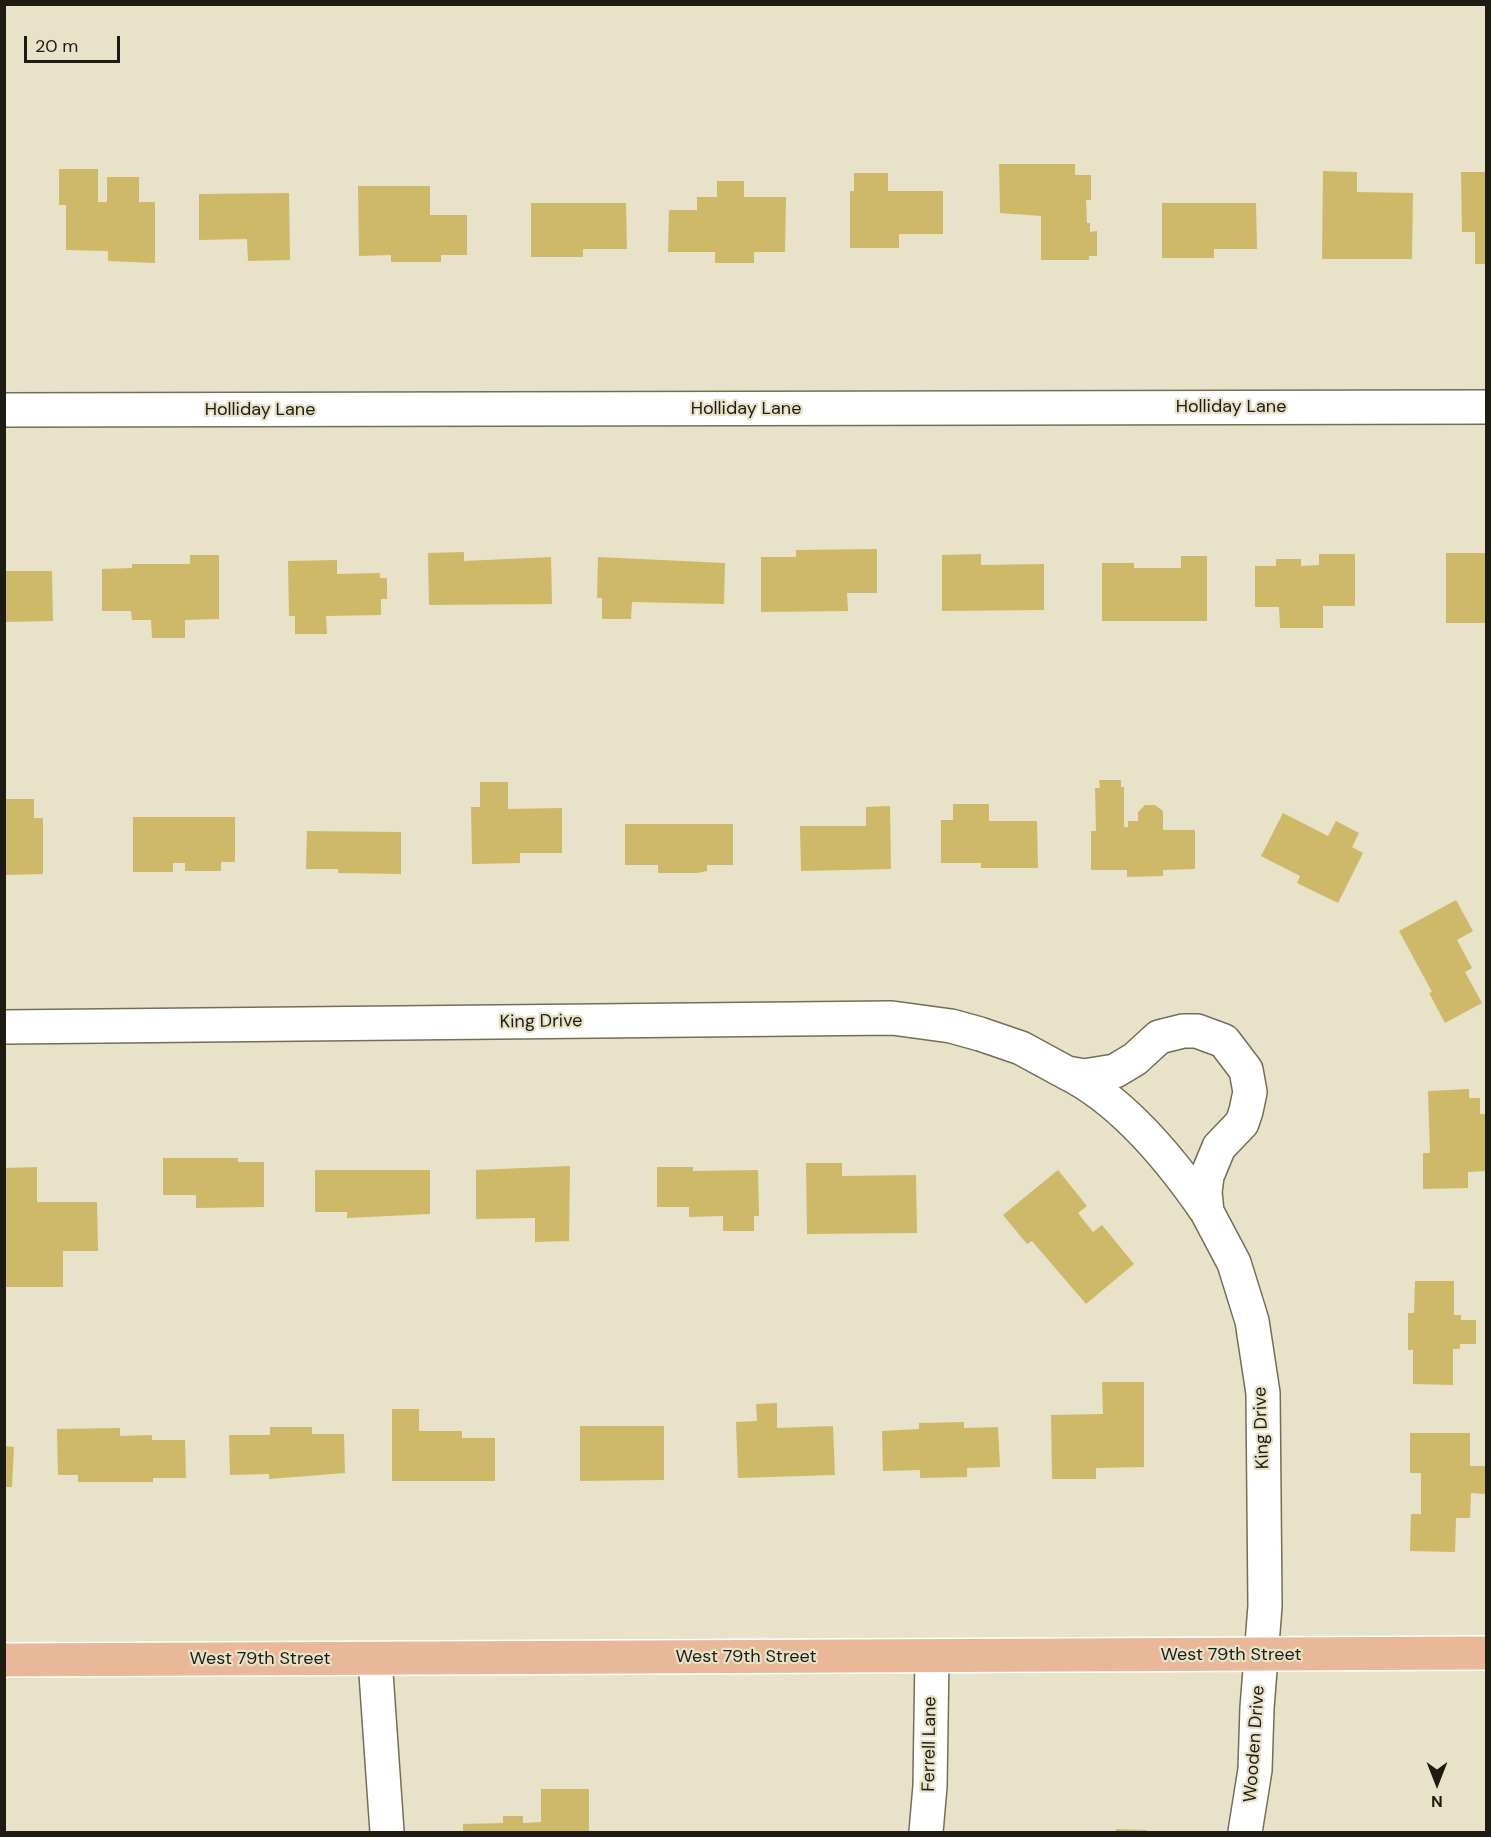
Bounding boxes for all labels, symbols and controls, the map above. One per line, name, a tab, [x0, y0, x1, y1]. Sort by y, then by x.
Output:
scale bar	[27, 24, 123, 62]
text: 20 m	[35, 34, 78, 58]
street label: Holliday Lane	[1176, 396, 1286, 418]
street label: Holliday Lane	[691, 398, 801, 420]
street label: Holliday Lane	[205, 399, 315, 421]
street label: King Drive	[500, 1010, 582, 1034]
street label: King Drive	[1250, 1386, 1274, 1470]
street label: West 79th Street	[1161, 1644, 1301, 1666]
street label: West 79th Street	[676, 1646, 816, 1668]
street label: West 79th Street	[190, 1648, 330, 1670]
street label: Wooden Drive	[1240, 1685, 1270, 1803]
street label: Ferrell Lane	[918, 1696, 942, 1792]
north arrow	[1407, 1753, 1467, 1813]
text: N	[1431, 1791, 1443, 1812]

